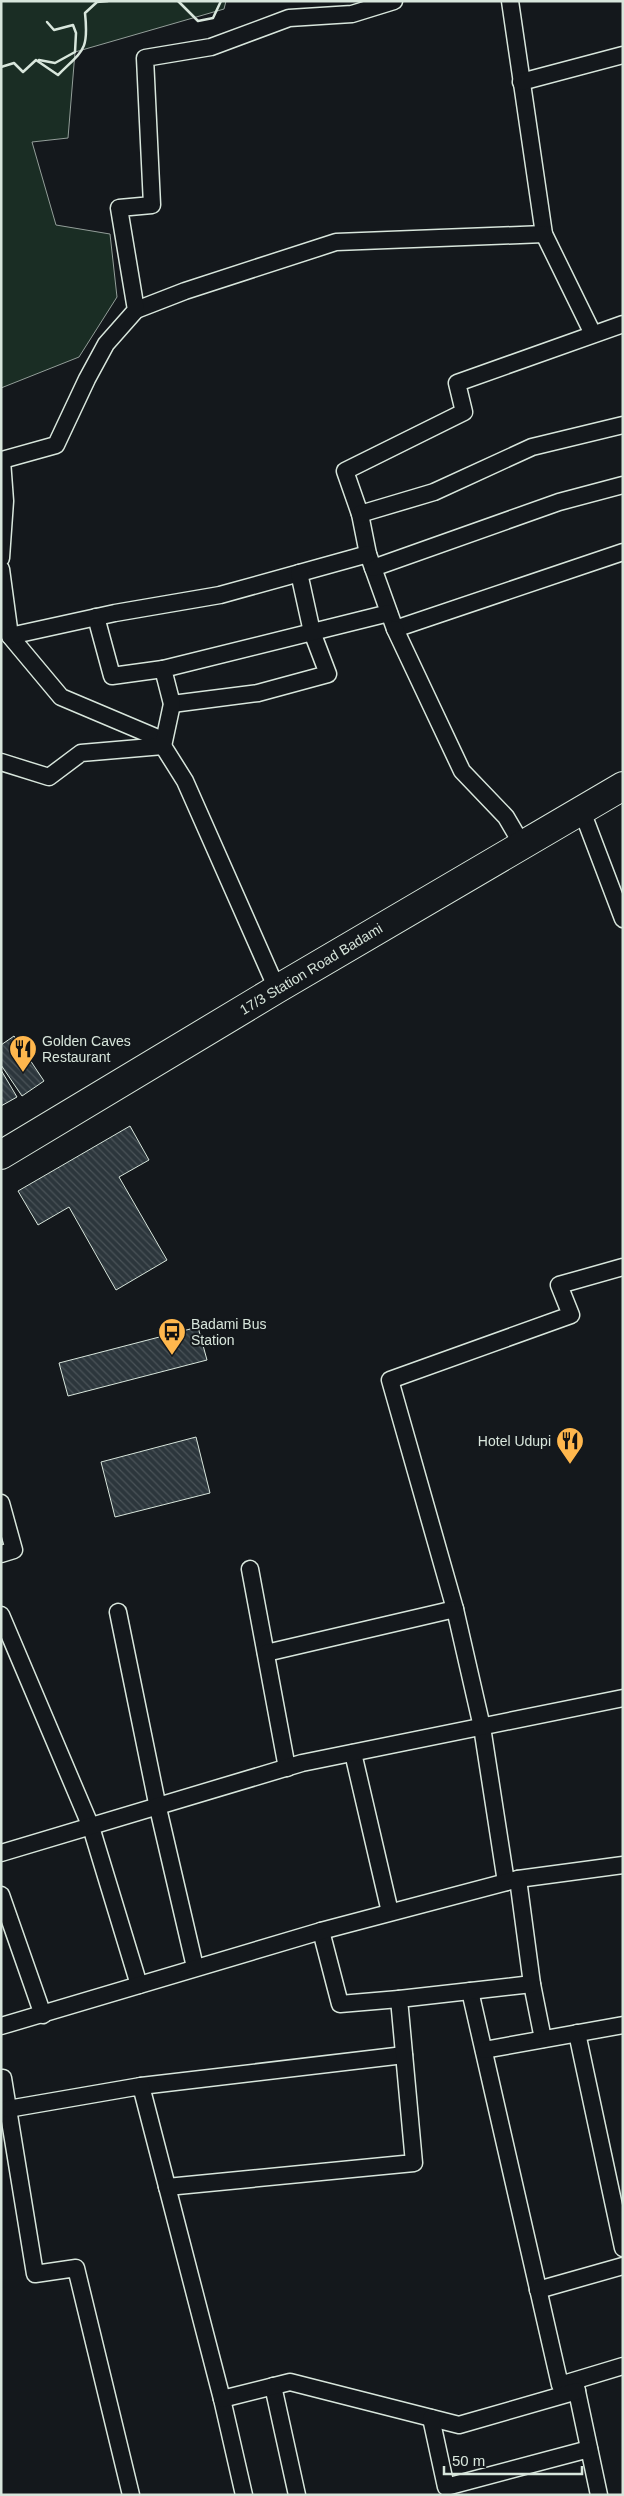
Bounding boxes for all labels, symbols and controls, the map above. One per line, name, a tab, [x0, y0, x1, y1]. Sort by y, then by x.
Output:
street label: 17/3 Station Road Badami	[237, 920, 385, 1018]
place label: Golden Caves Restaurant	[42, 1033, 131, 1065]
restaurant icon: Golden Caves Restaurant	[8, 1034, 38, 1073]
place label: Badami Bus Station	[191, 1316, 266, 1348]
bus stop icon: Badami Bus Station	[157, 1317, 187, 1356]
restaurant icon: Hotel Udupi	[555, 1426, 585, 1465]
place label: Hotel Udupi	[478, 1433, 551, 1449]
scale bar	[444, 2444, 582, 2476]
text: 50 m	[452, 2452, 485, 2469]

